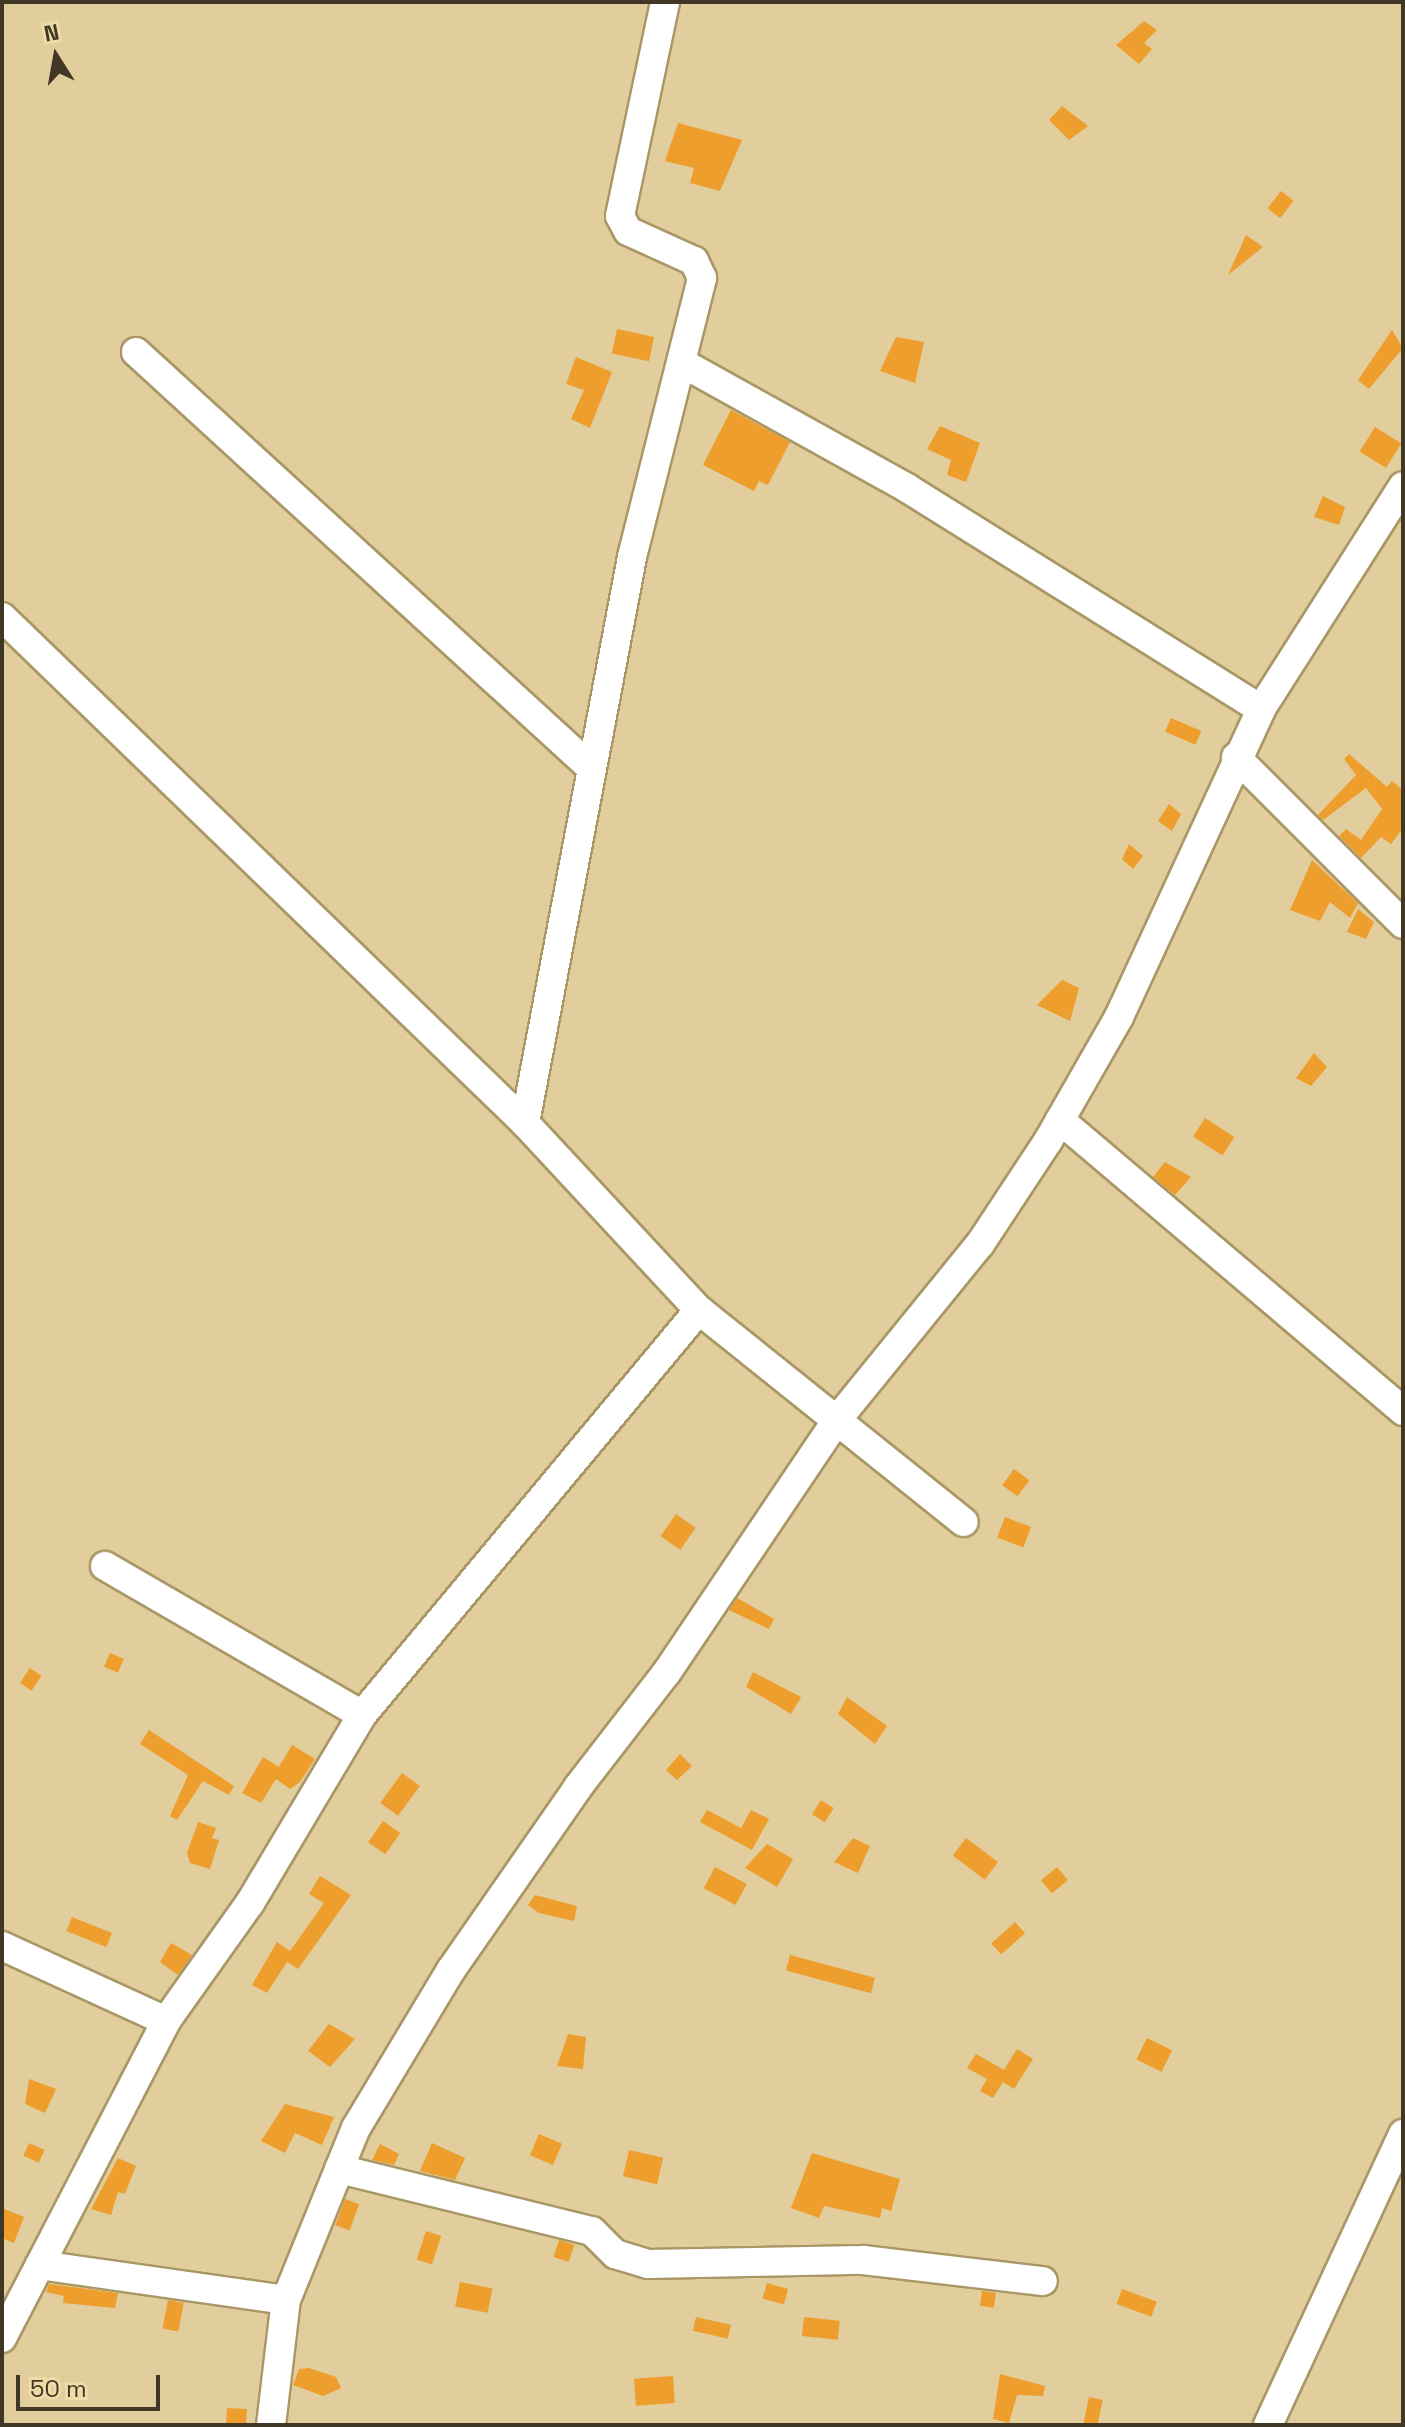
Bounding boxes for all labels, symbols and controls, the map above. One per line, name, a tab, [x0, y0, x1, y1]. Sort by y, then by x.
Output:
north arrow	[16, 16, 96, 96]
text: N	[42, 17, 61, 48]
scale bar	[20, 2359, 164, 2409]
text: 50 m	[30, 2373, 87, 2404]

